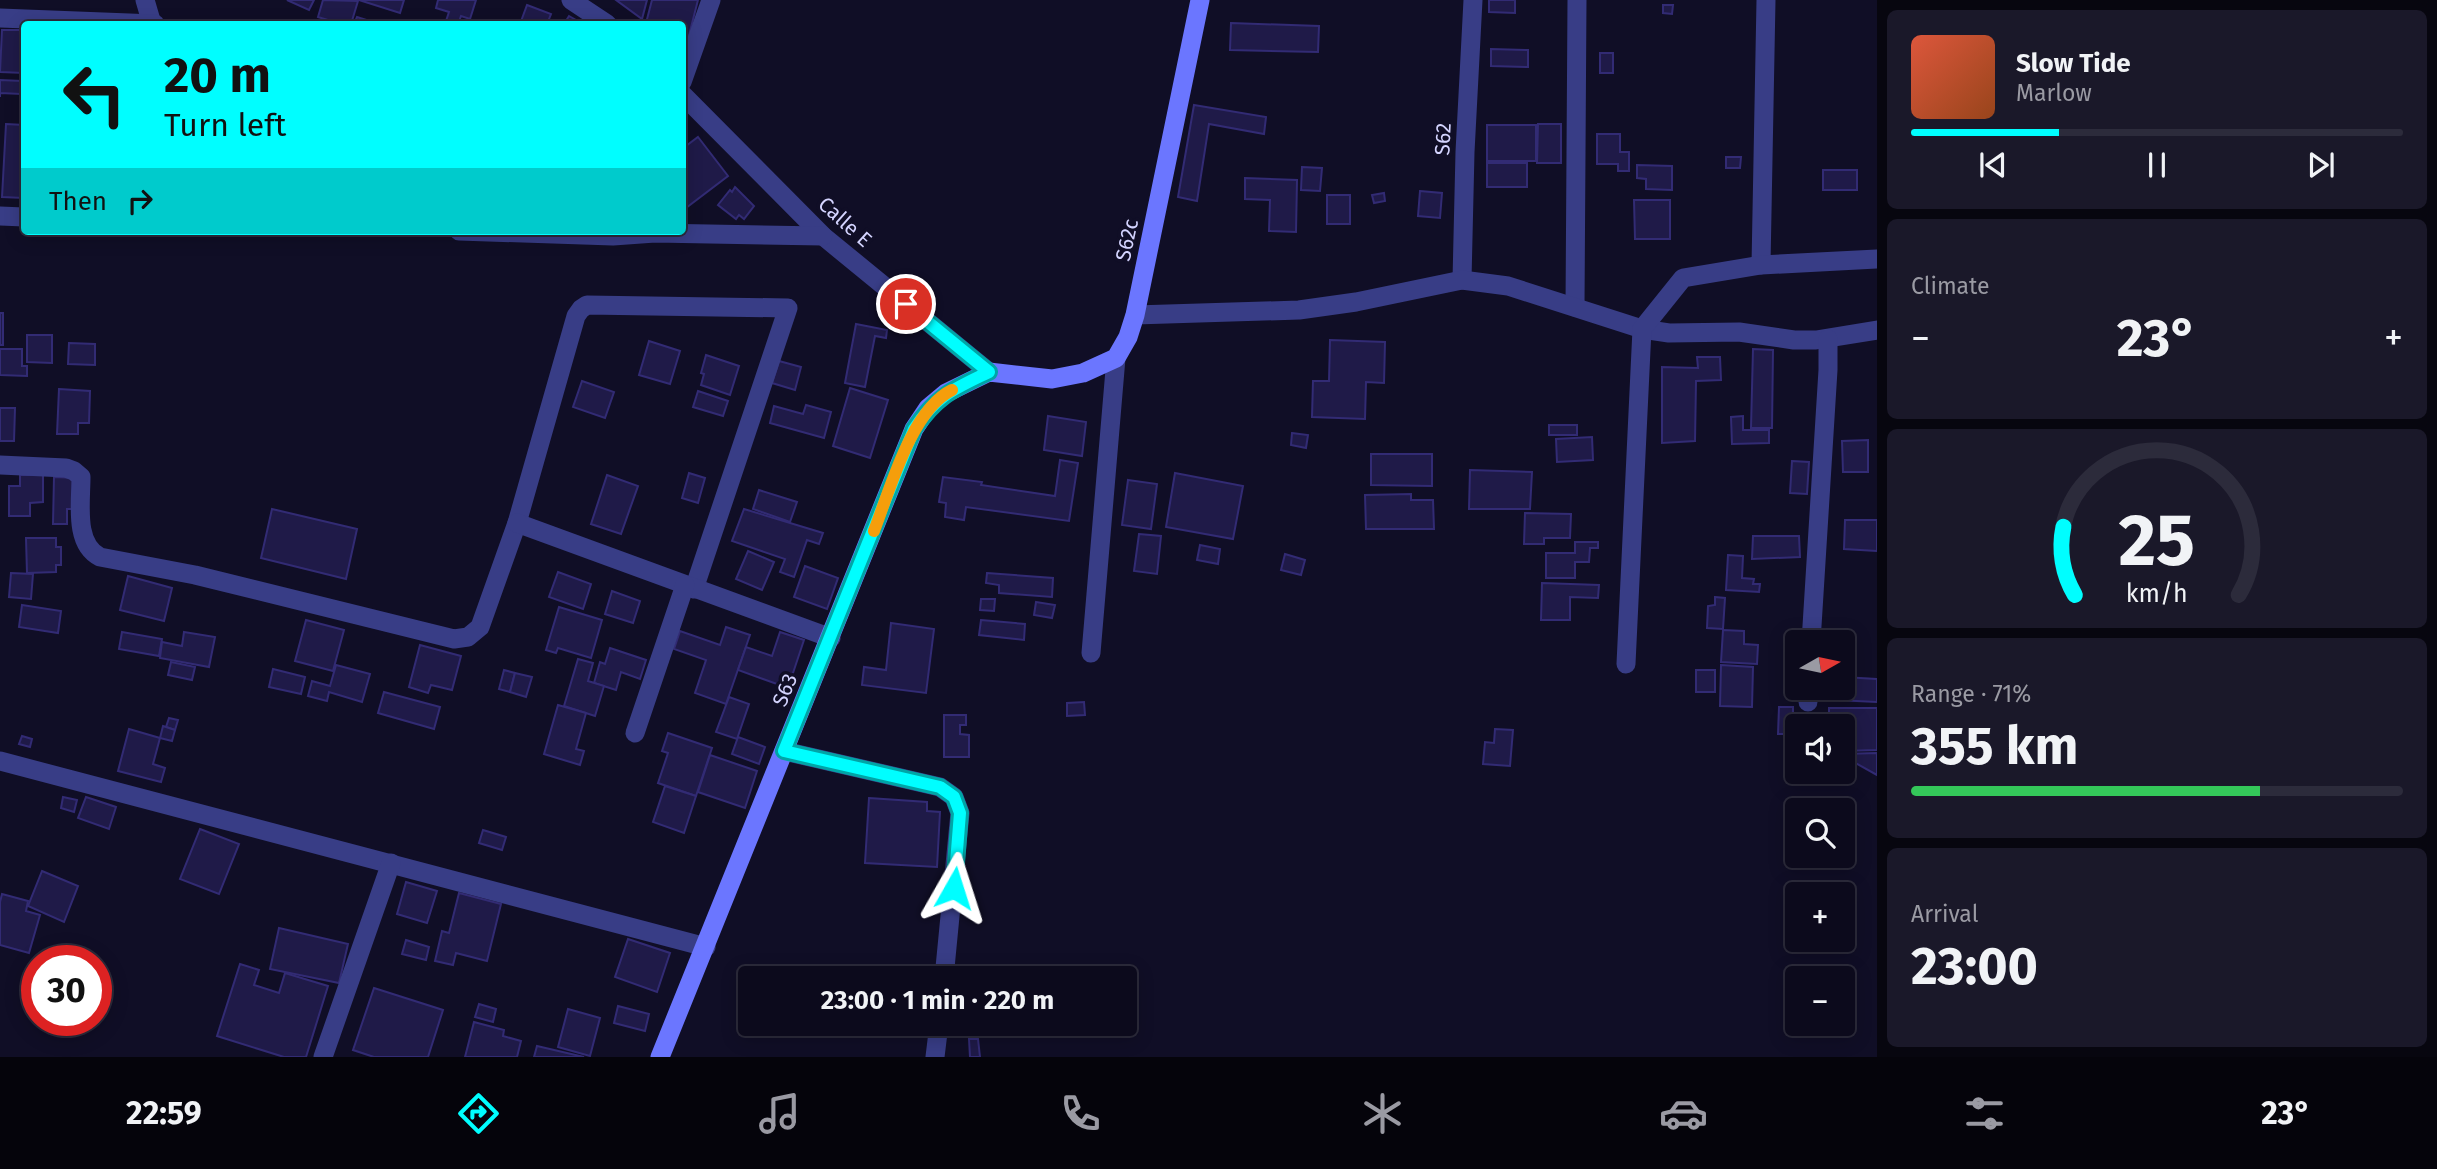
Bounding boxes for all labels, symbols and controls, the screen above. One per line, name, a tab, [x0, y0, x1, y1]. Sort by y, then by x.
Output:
text: 20 m	[164, 46, 271, 105]
text: Slow Tide	[2016, 48, 2131, 79]
icon: left	[49, 49, 140, 140]
text: Marlow	[2016, 79, 2092, 107]
text: Turn left	[164, 106, 286, 144]
street label: S62	[1429, 122, 1457, 156]
icon: previous	[1974, 146, 2012, 184]
icon: pause	[2138, 146, 2176, 184]
icon: next	[2302, 146, 2340, 184]
icon: right	[121, 182, 159, 220]
text: Then	[49, 186, 107, 217]
street label: Calle E	[813, 191, 877, 253]
street label: S62c	[1110, 217, 1144, 263]
text: Climate	[1911, 272, 1990, 300]
pin	[876, 274, 936, 334]
icon: arrive	[887, 285, 925, 323]
text: 23°	[2117, 307, 2197, 370]
text: −	[1911, 315, 1930, 361]
text: +	[2384, 315, 2403, 361]
text: 25	[2119, 497, 2195, 584]
text: km/h	[2126, 578, 2188, 608]
north arrow	[1785, 630, 1855, 700]
map controls	[1785, 630, 1855, 1036]
street label: S63	[767, 670, 803, 710]
text: Range · 71%	[1911, 680, 2031, 708]
button: sound	[1785, 714, 1855, 784]
text: 355 km	[1911, 715, 2079, 778]
button: search	[1785, 798, 1855, 868]
position arrow	[917, 851, 991, 925]
button: +	[1785, 882, 1855, 952]
text: Arrival	[1911, 900, 1978, 928]
text: 23:00	[1911, 935, 2038, 998]
speed limit sign: 30	[21, 945, 112, 1036]
button: −	[1785, 966, 1855, 1036]
text: 23:00 · 1 min · 220 m	[821, 985, 1054, 1016]
icon: directions	[454, 1089, 503, 1138]
icon: music	[755, 1089, 804, 1138]
icon: phone	[1056, 1089, 1105, 1138]
icon: climate	[1358, 1089, 1407, 1138]
icon: car	[1659, 1089, 1708, 1138]
icon: filters	[1960, 1089, 2009, 1138]
text: 22:59	[126, 1094, 202, 1132]
text: 23°	[2261, 1094, 2311, 1132]

